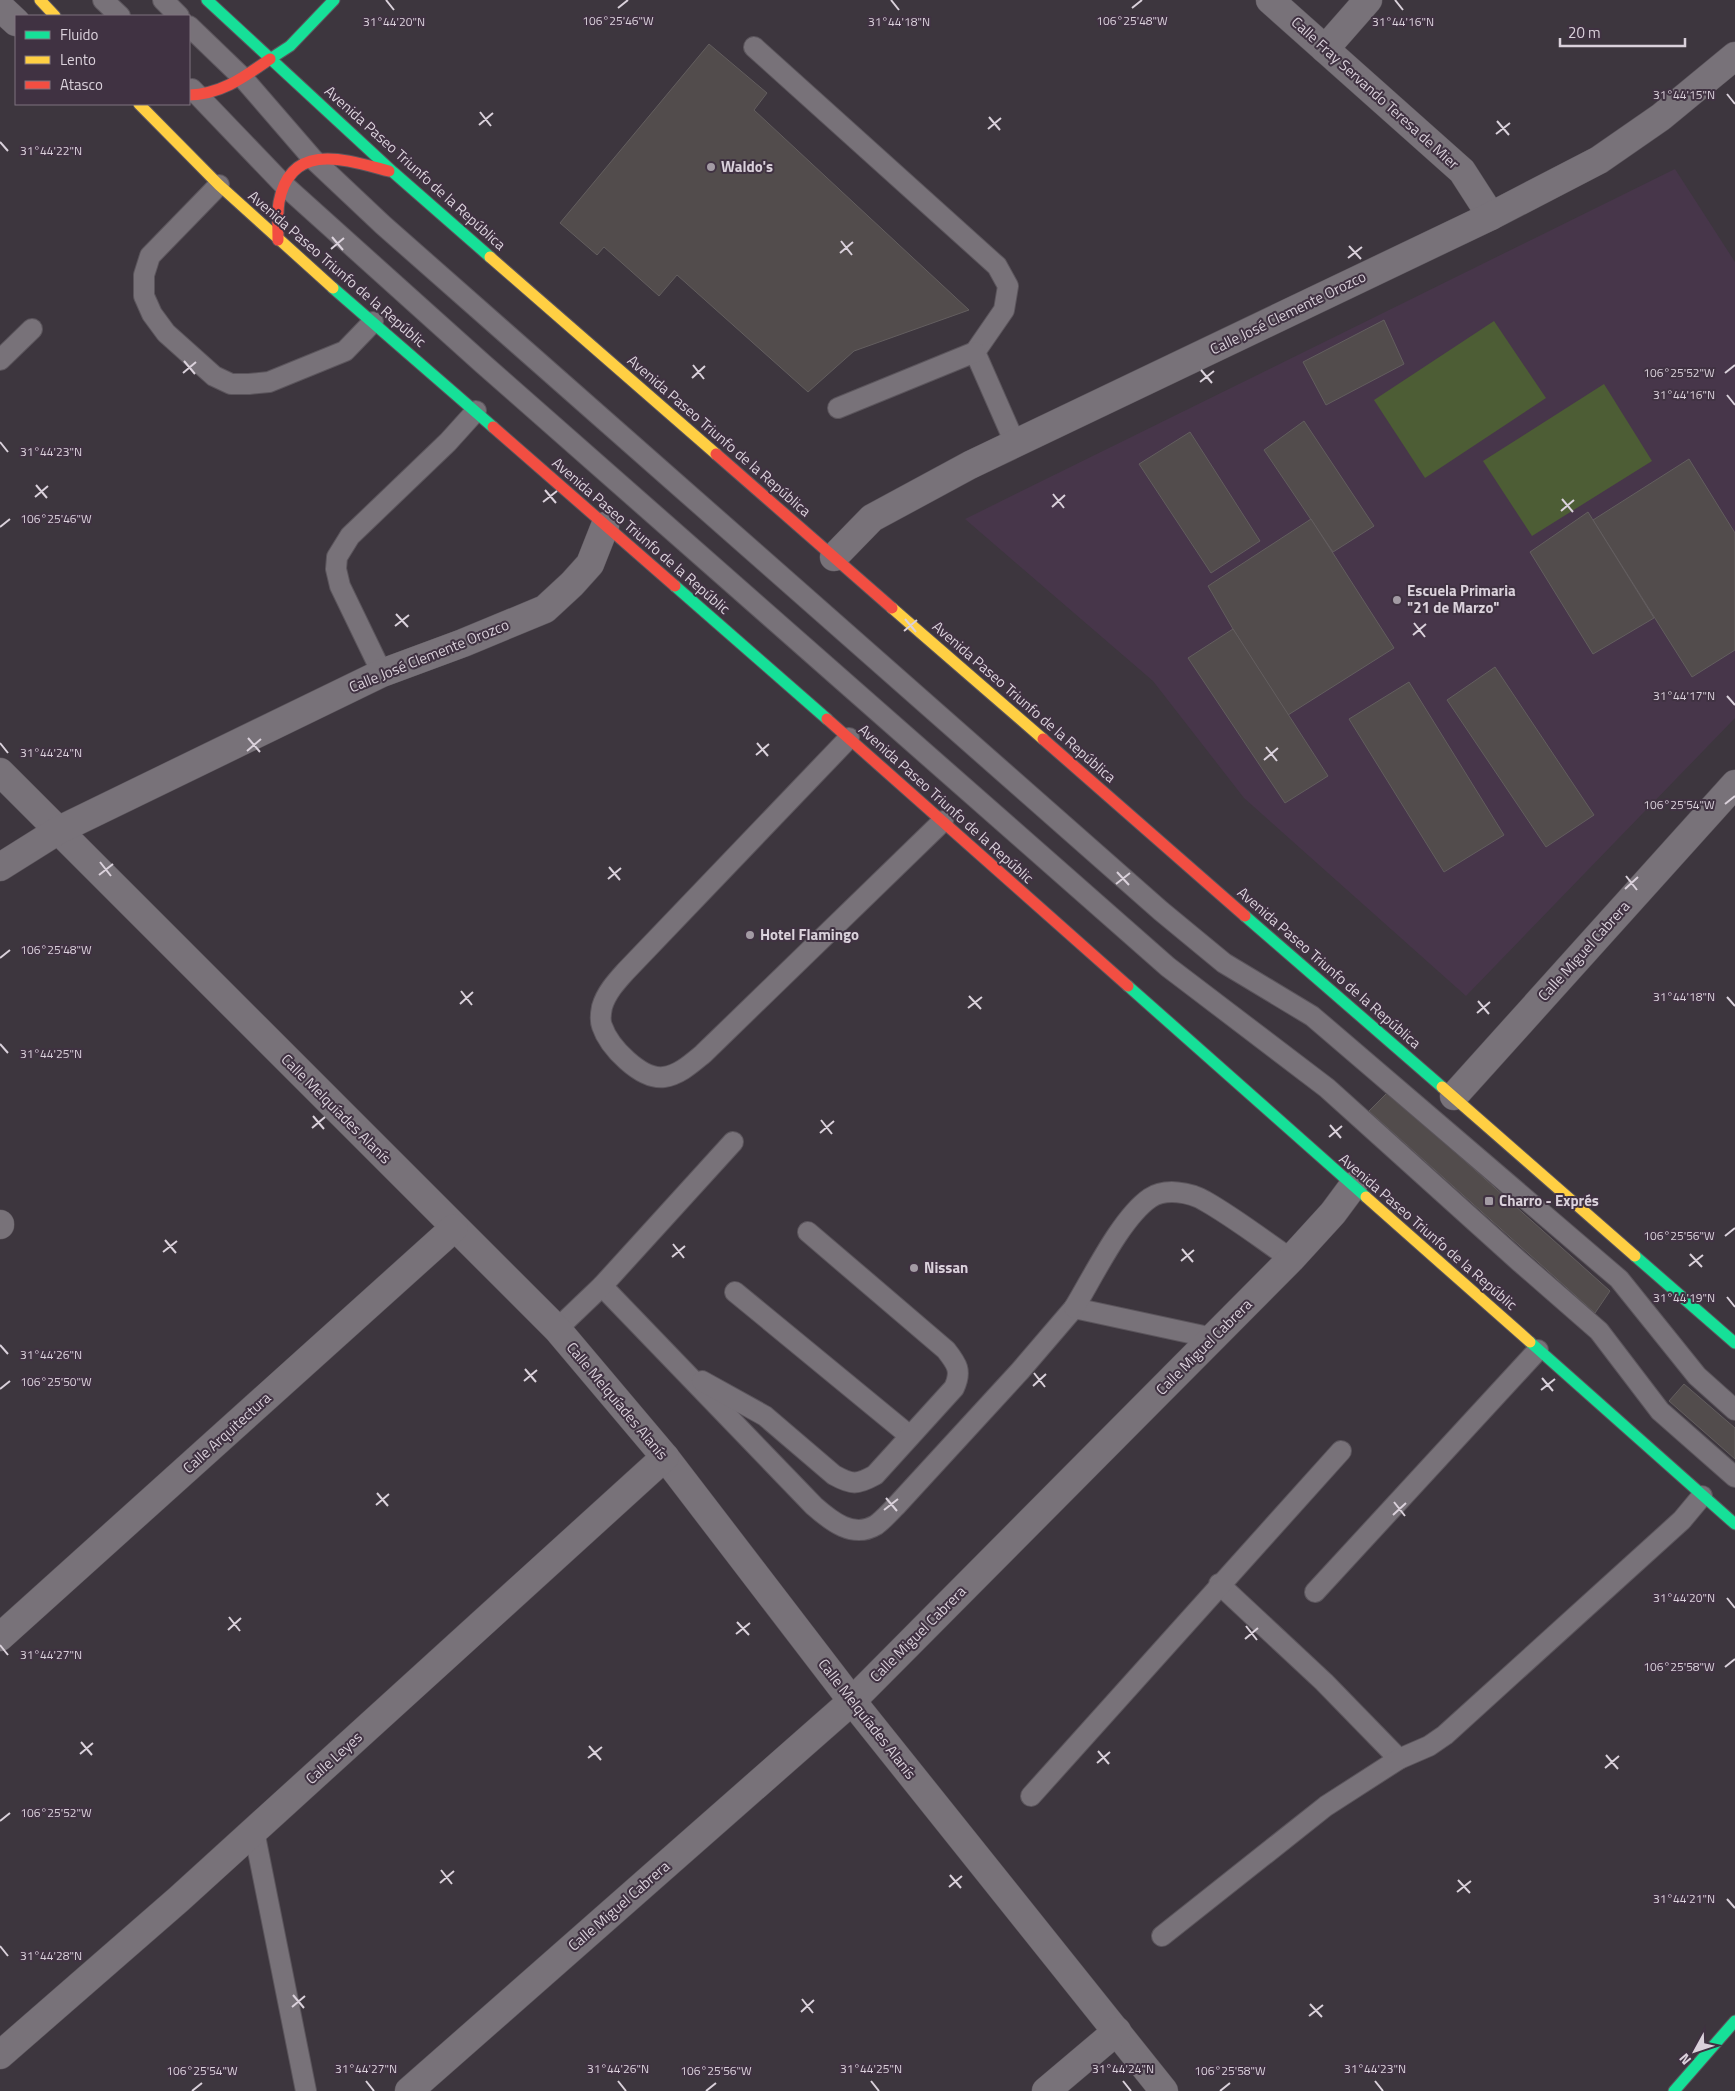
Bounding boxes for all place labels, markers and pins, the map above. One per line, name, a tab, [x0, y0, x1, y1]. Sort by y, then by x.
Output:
place label: Waldo's	[721, 155, 773, 178]
marker: Waldo's	[705, 161, 717, 173]
place label: Escuela Primaria "21 de Marzo"	[1407, 579, 1516, 619]
marker: Escuela Primaria "21 de Marzo"	[1391, 594, 1403, 606]
place label: Hotel Flamingo	[760, 923, 859, 946]
marker: Hotel Flamingo	[744, 929, 756, 941]
place label: Charro - Exprés	[1499, 1189, 1599, 1212]
marker: Charro - Exprés	[1483, 1195, 1495, 1207]
place label: Nissan	[924, 1256, 968, 1279]
marker: Nissan	[908, 1262, 920, 1274]

